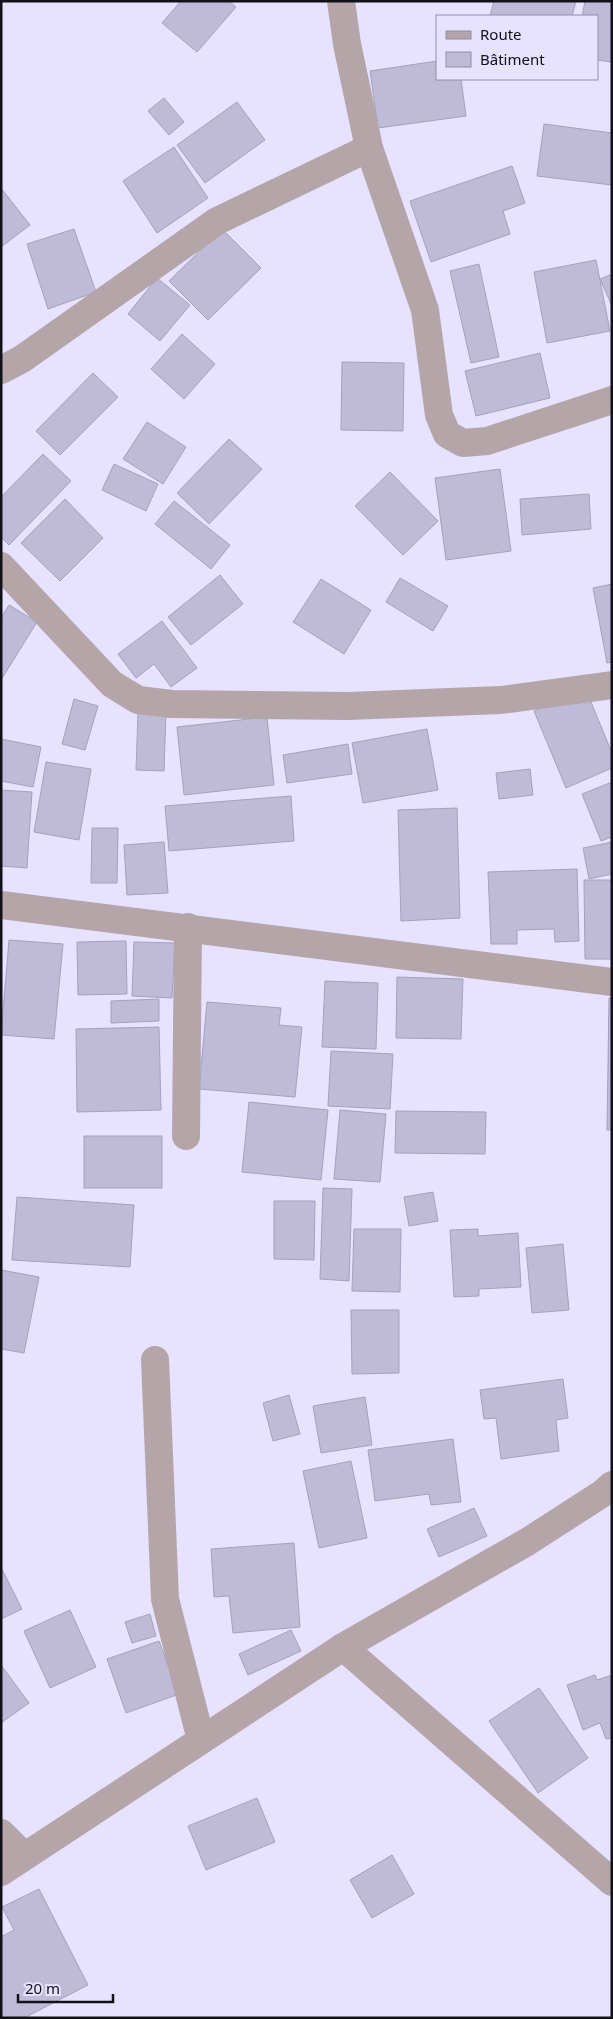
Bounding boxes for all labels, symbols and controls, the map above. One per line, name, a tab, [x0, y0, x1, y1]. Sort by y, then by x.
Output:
legend	[436, 15, 598, 80]
text: Route	[480, 24, 522, 44]
text: Bâtiment	[480, 49, 545, 69]
scale bar	[18, 1972, 112, 2004]
text: 20 m	[25, 1978, 60, 1998]

